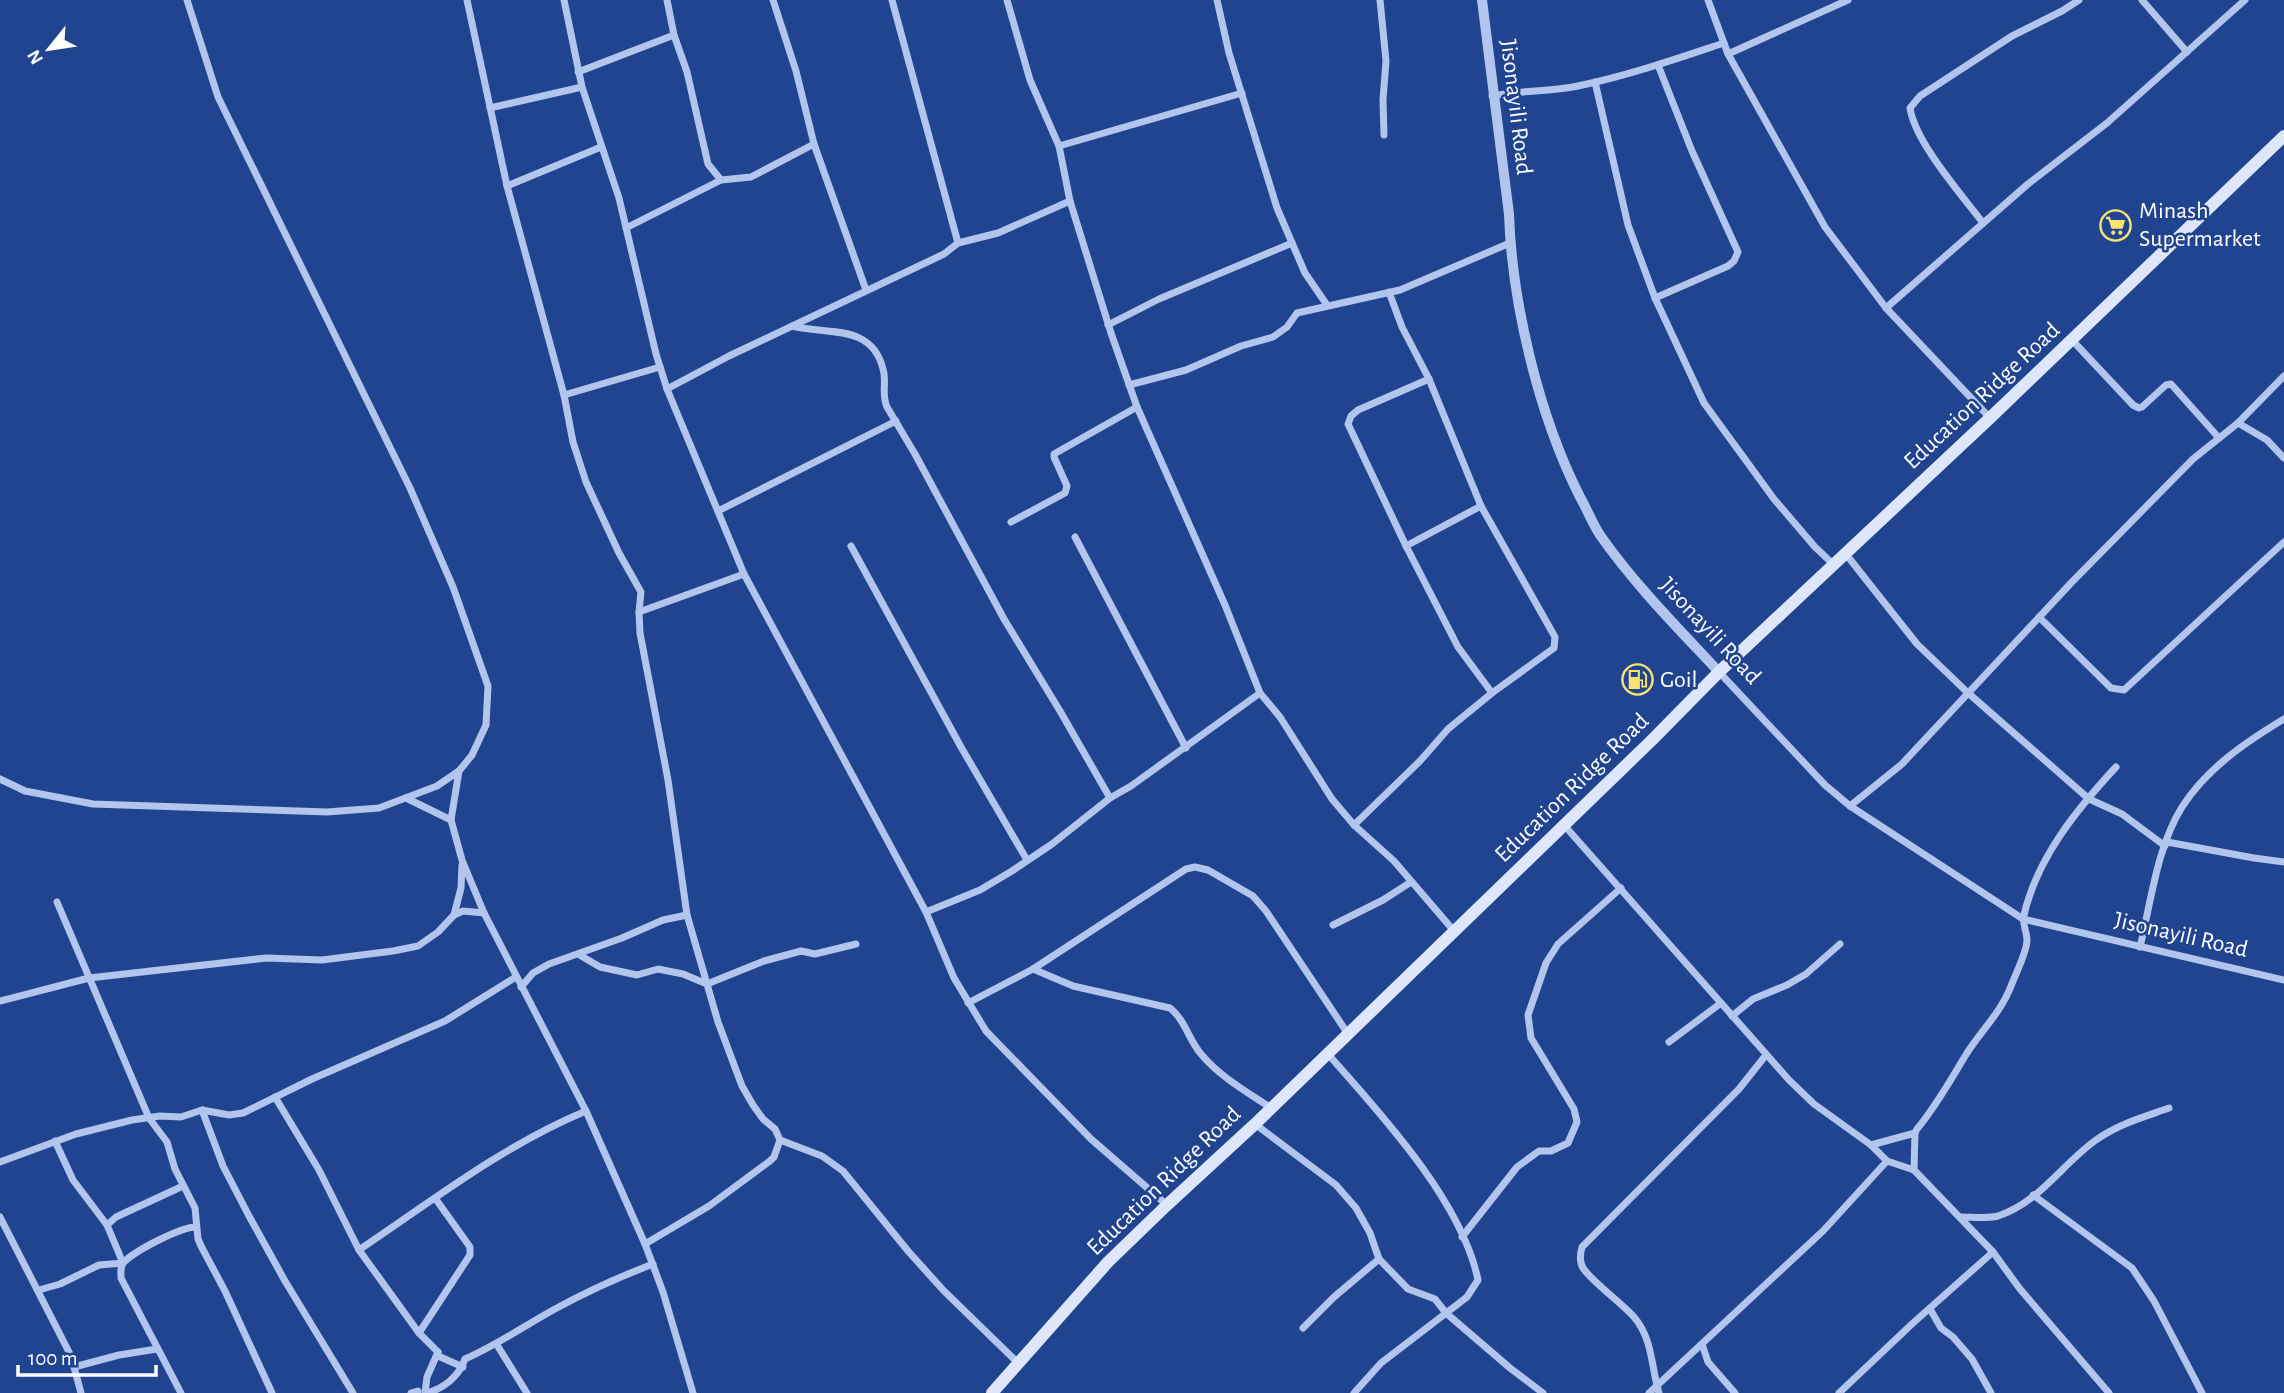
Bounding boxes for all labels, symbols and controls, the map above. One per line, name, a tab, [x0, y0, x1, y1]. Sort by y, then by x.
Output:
north arrow	[14, 14, 84, 84]
street label: Jisonayili Road	[1496, 38, 1536, 176]
text: N	[24, 46, 47, 67]
place label: Minash Supermarket	[2139, 199, 2261, 251]
supermarket icon: Minash Supermarket	[2099, 208, 2133, 242]
street label: Education Ridge Road	[1900, 318, 2064, 474]
street label: Jisonayili Road	[1655, 573, 1765, 689]
fuel station icon: Goil	[1620, 663, 1654, 697]
place label: Goil	[1660, 668, 1697, 692]
street label: Education Ridge Road	[1491, 709, 1653, 867]
street label: Jisonayili Road	[2112, 908, 2250, 962]
street label: Education Ridge Road	[1083, 1102, 1245, 1260]
scale bar	[18, 1334, 156, 1378]
text: 100 m	[28, 1348, 78, 1369]

